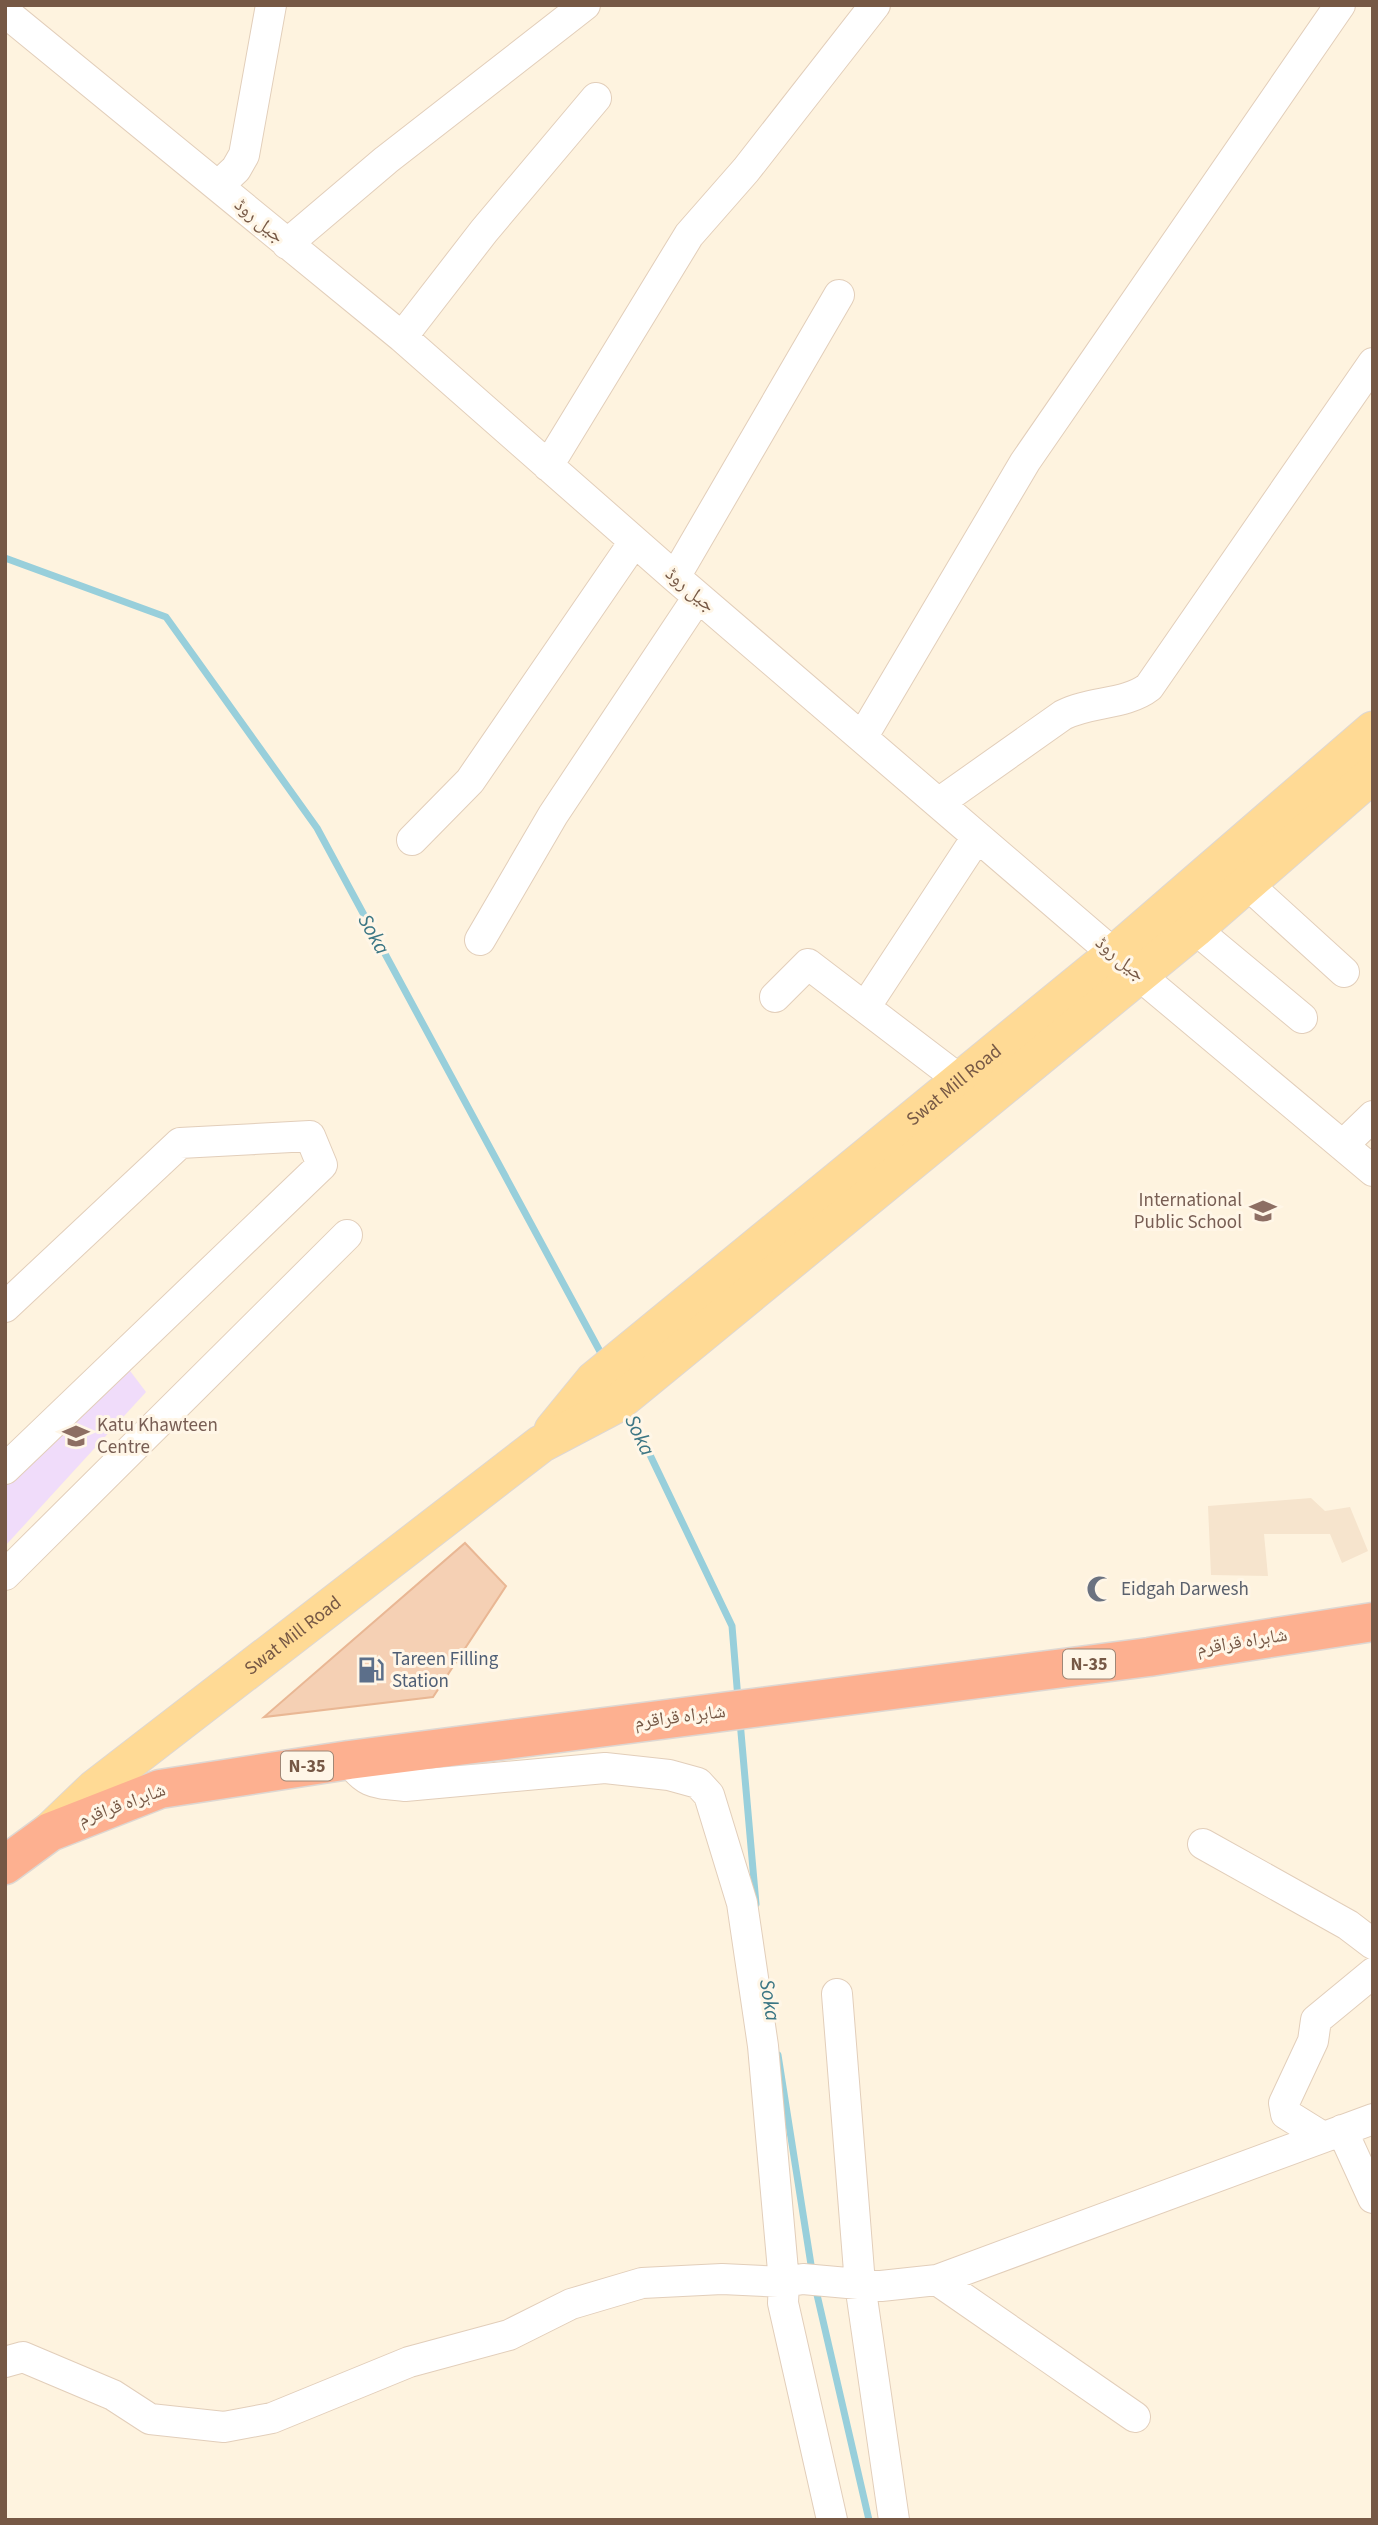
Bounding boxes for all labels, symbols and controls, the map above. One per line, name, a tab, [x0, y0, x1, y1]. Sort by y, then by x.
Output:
street label: جیل روڈ	[228, 192, 290, 250]
street label: جیل روڈ	[659, 561, 721, 619]
water label: Soka	[351, 908, 397, 960]
street label: جیل روڈ	[1089, 930, 1151, 988]
street label: Swat Mill Road	[901, 1038, 1007, 1132]
place label: International Public School	[1134, 1187, 1242, 1236]
school or university icon: International Public School	[1248, 1196, 1278, 1226]
water label: Soka	[617, 1409, 663, 1461]
place label: Katu Khawteen Centre	[97, 1412, 218, 1461]
school or university icon: Katu Khawteen Centre	[61, 1421, 91, 1451]
mosque icon: Eidgah Darwesh	[1085, 1574, 1115, 1604]
place label: Eidgah Darwesh	[1121, 1576, 1249, 1603]
street label: Swat Mill Road	[239, 1589, 347, 1682]
street label: شاہراہ قراقرم	[1195, 1622, 1289, 1662]
place label: Tareen Filling Station	[392, 1646, 499, 1695]
road number: N-35	[1063, 1650, 1115, 1679]
fuel station icon: Tareen Filling Station	[356, 1655, 386, 1685]
street label: شاہراہ قراقرم	[633, 1698, 727, 1736]
road number: N-35	[281, 1751, 333, 1780]
street label: شاہراہ قراقرم	[74, 1777, 170, 1833]
water label: Soka	[752, 1977, 788, 2023]

